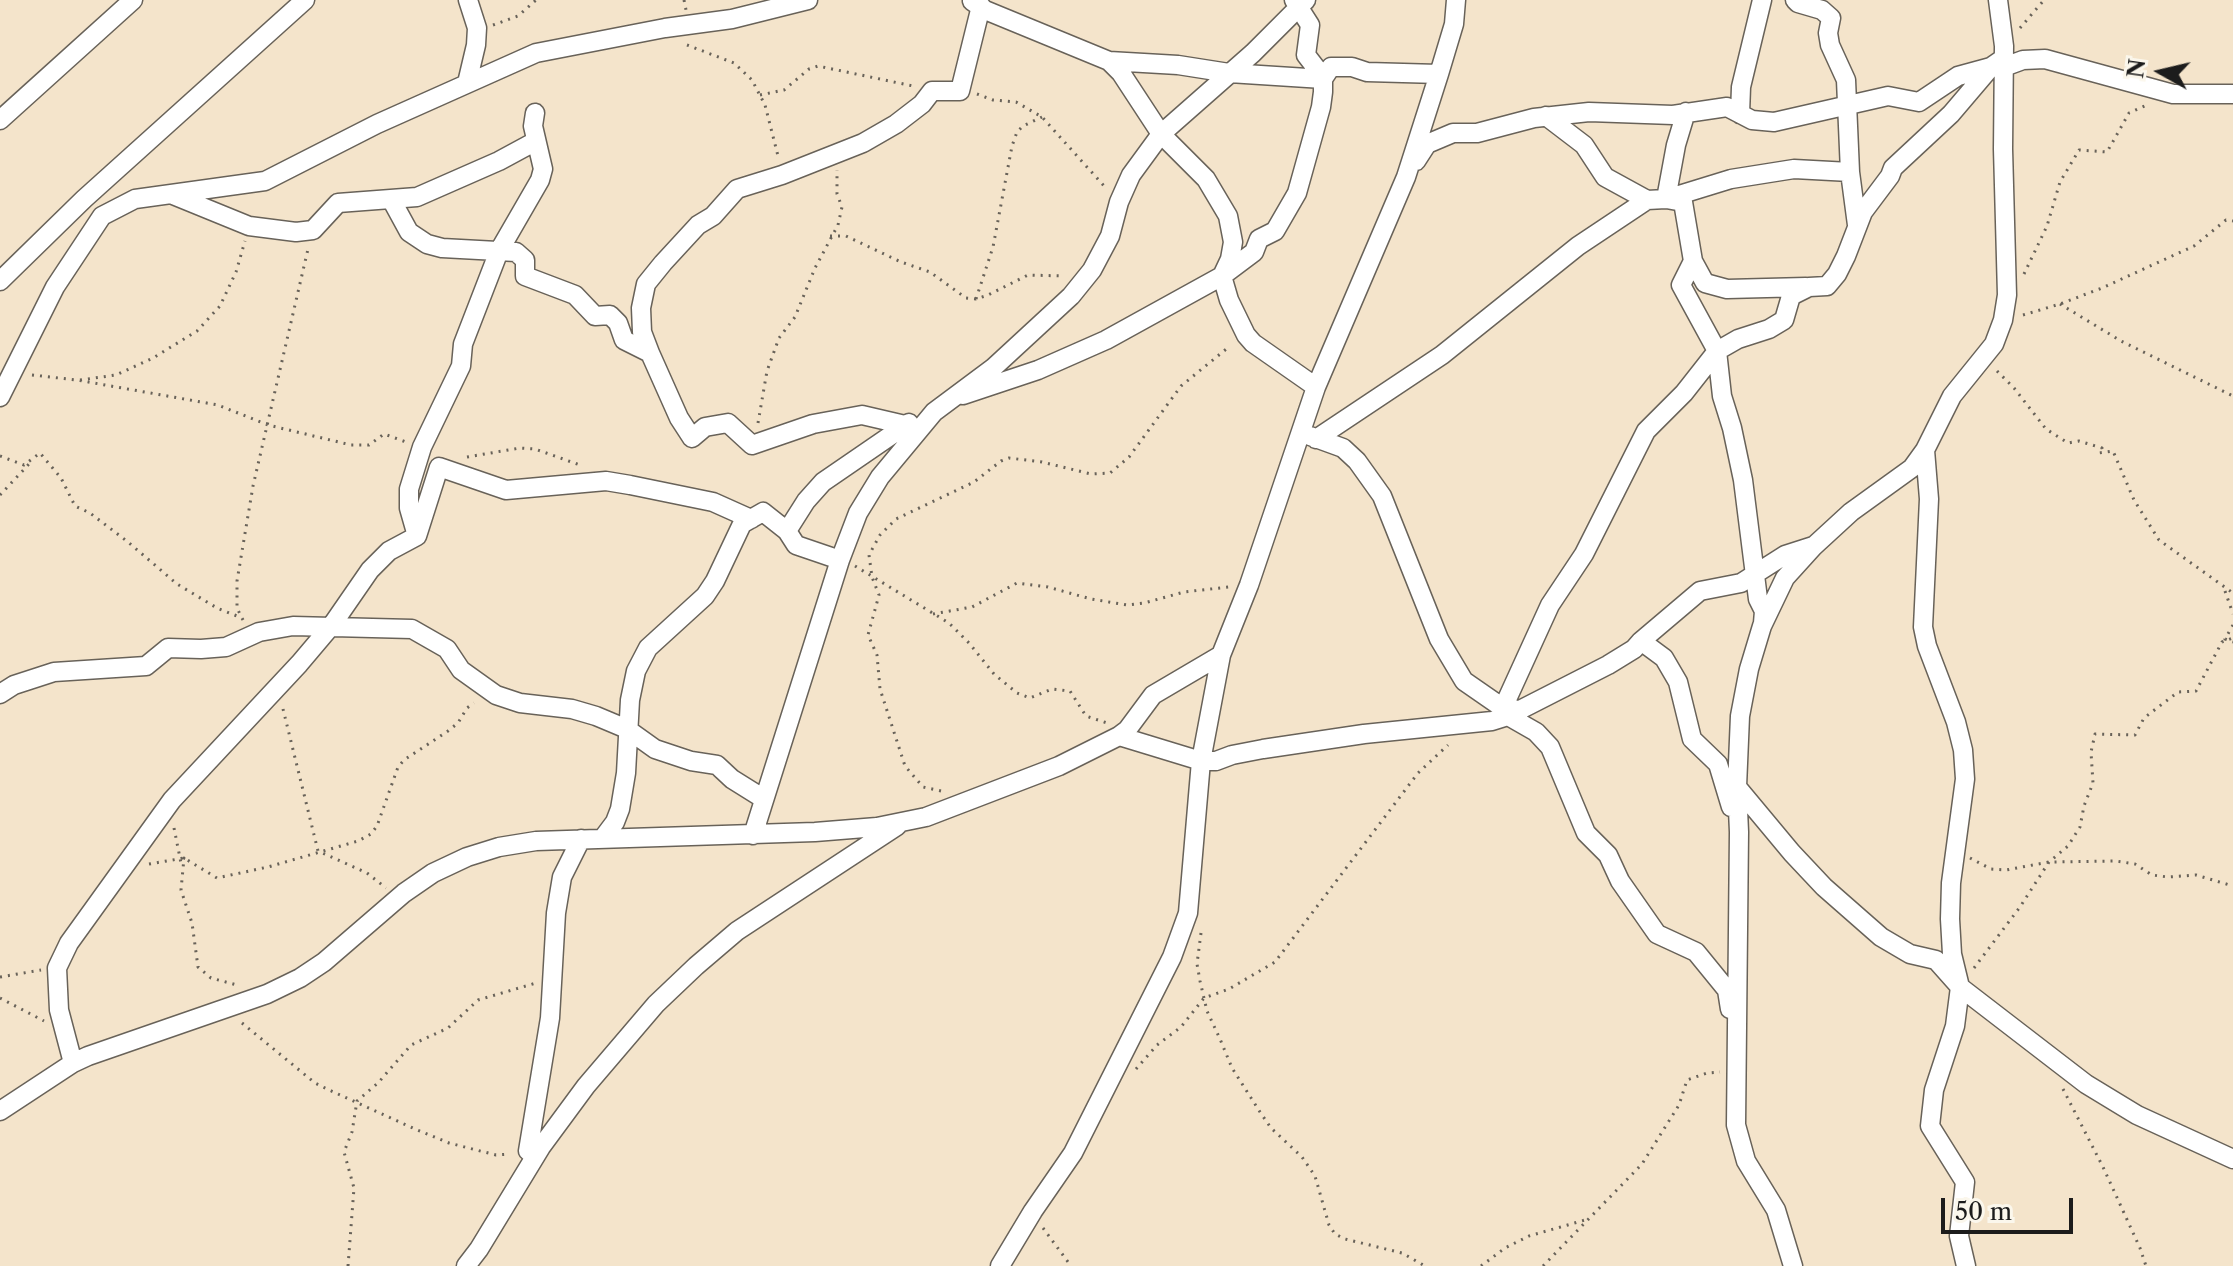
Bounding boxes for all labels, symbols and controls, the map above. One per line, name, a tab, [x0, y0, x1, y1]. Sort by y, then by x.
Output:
north arrow	[2121, 32, 2201, 112]
text: N	[2122, 57, 2151, 80]
scale bar	[1945, 1182, 2077, 1232]
text: 50 m	[1955, 1197, 2012, 1226]

